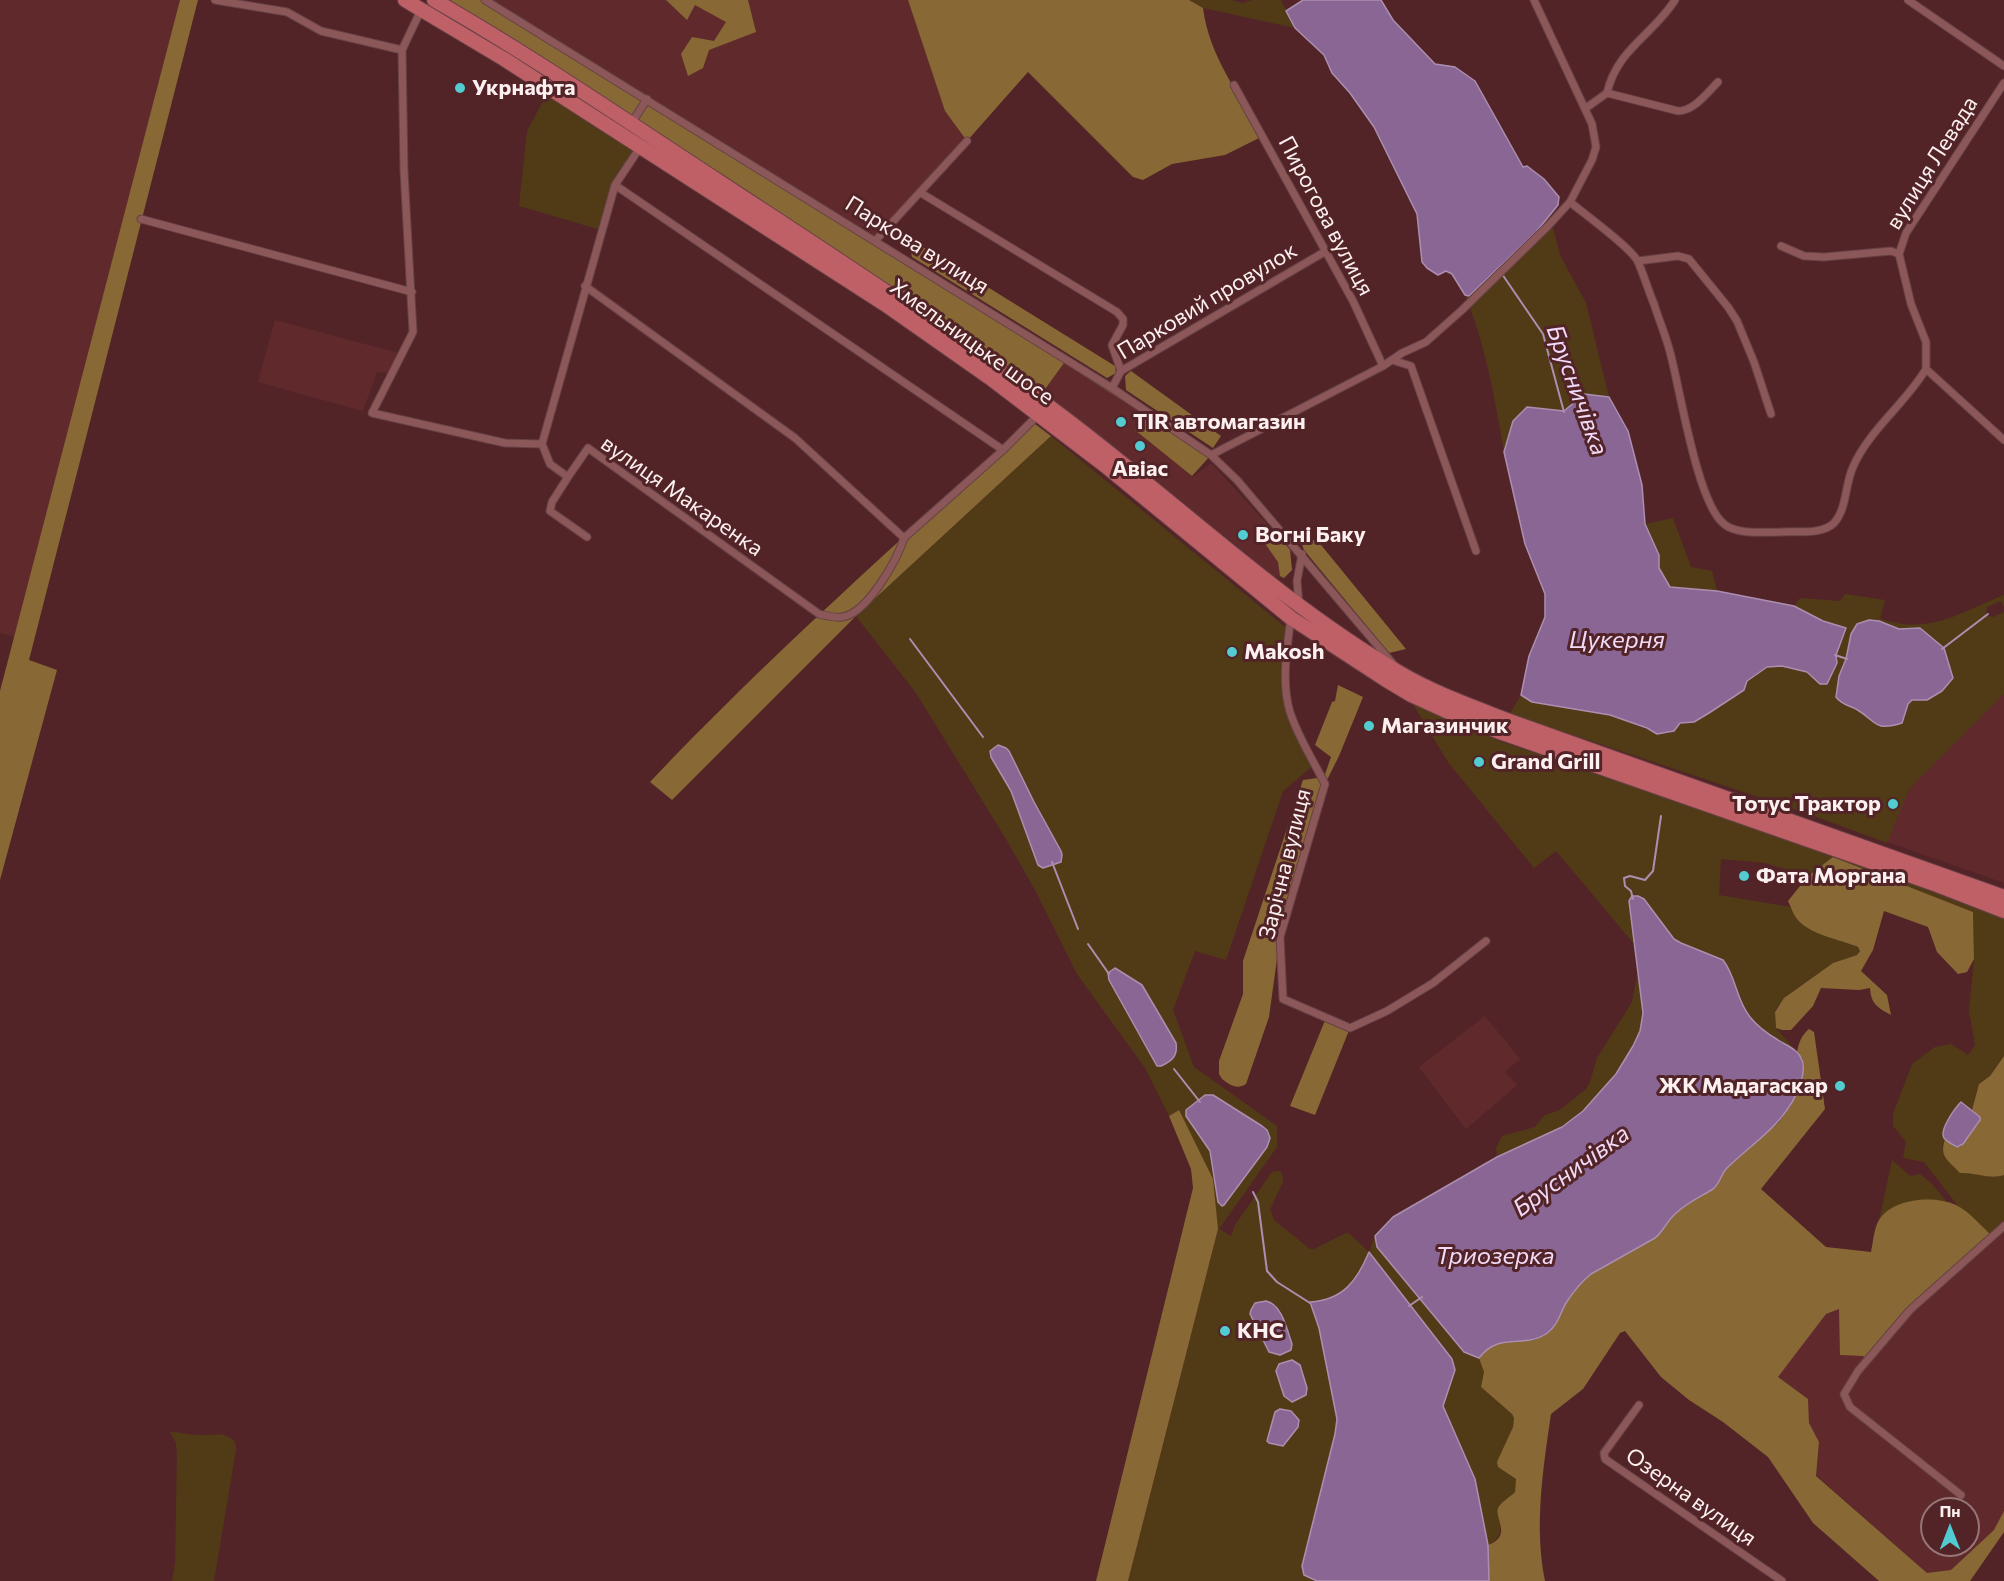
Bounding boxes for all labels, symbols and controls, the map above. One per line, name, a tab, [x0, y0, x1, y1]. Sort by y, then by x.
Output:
place label: Укрнафта	[472, 75, 575, 101]
marker: Укрнафта	[453, 81, 467, 95]
street label: вулиця Левада	[1881, 92, 1983, 234]
street label: Пирогова вулиця	[1273, 132, 1379, 300]
street label: Паркова вулиця	[840, 190, 994, 300]
street label: Парковий провулок	[1112, 237, 1302, 365]
street label: Хмельницьке шосе	[885, 274, 1059, 410]
water label: Брусничівка	[1540, 321, 1614, 459]
place label: TIR автомагазин	[1133, 409, 1306, 435]
marker: TIR автомагазин	[1114, 415, 1128, 429]
street label: вулиця Макаренка	[596, 430, 768, 562]
marker: Авіас	[1133, 439, 1147, 453]
place label: Авіас	[1112, 456, 1168, 482]
place label: Вогні Баку	[1255, 522, 1366, 548]
marker: Вогні Баку	[1236, 528, 1250, 542]
water label: Цукерня	[1569, 626, 1665, 654]
place label: Makosh	[1244, 639, 1325, 665]
marker: Makosh	[1225, 645, 1239, 659]
place label: Магазинчик	[1381, 713, 1508, 739]
marker: Магазинчик	[1362, 719, 1376, 733]
place label: Grand Grill	[1491, 749, 1601, 775]
marker: Grand Grill	[1472, 755, 1486, 769]
street label: Зарічна вулиця	[1254, 786, 1316, 942]
place label: Тотус Трактор	[1732, 791, 1881, 817]
marker: Тотус Трактор	[1886, 797, 1900, 811]
place label: Фата Моргана	[1756, 863, 1906, 889]
marker: Фата Моргана	[1737, 869, 1751, 883]
place label: ЖК Мадагаскар	[1659, 1073, 1828, 1099]
marker: ЖК Мадагаскар	[1833, 1079, 1847, 1093]
water label: Брусничівка	[1507, 1119, 1635, 1223]
water label: Триозерка	[1435, 1242, 1555, 1270]
place label: КНС	[1237, 1318, 1284, 1344]
marker: КНС	[1218, 1324, 1232, 1338]
street label: Озерна вулиця	[1621, 1442, 1761, 1552]
north arrow	[1920, 1497, 1980, 1557]
text: Пн	[1939, 1501, 1961, 1520]

